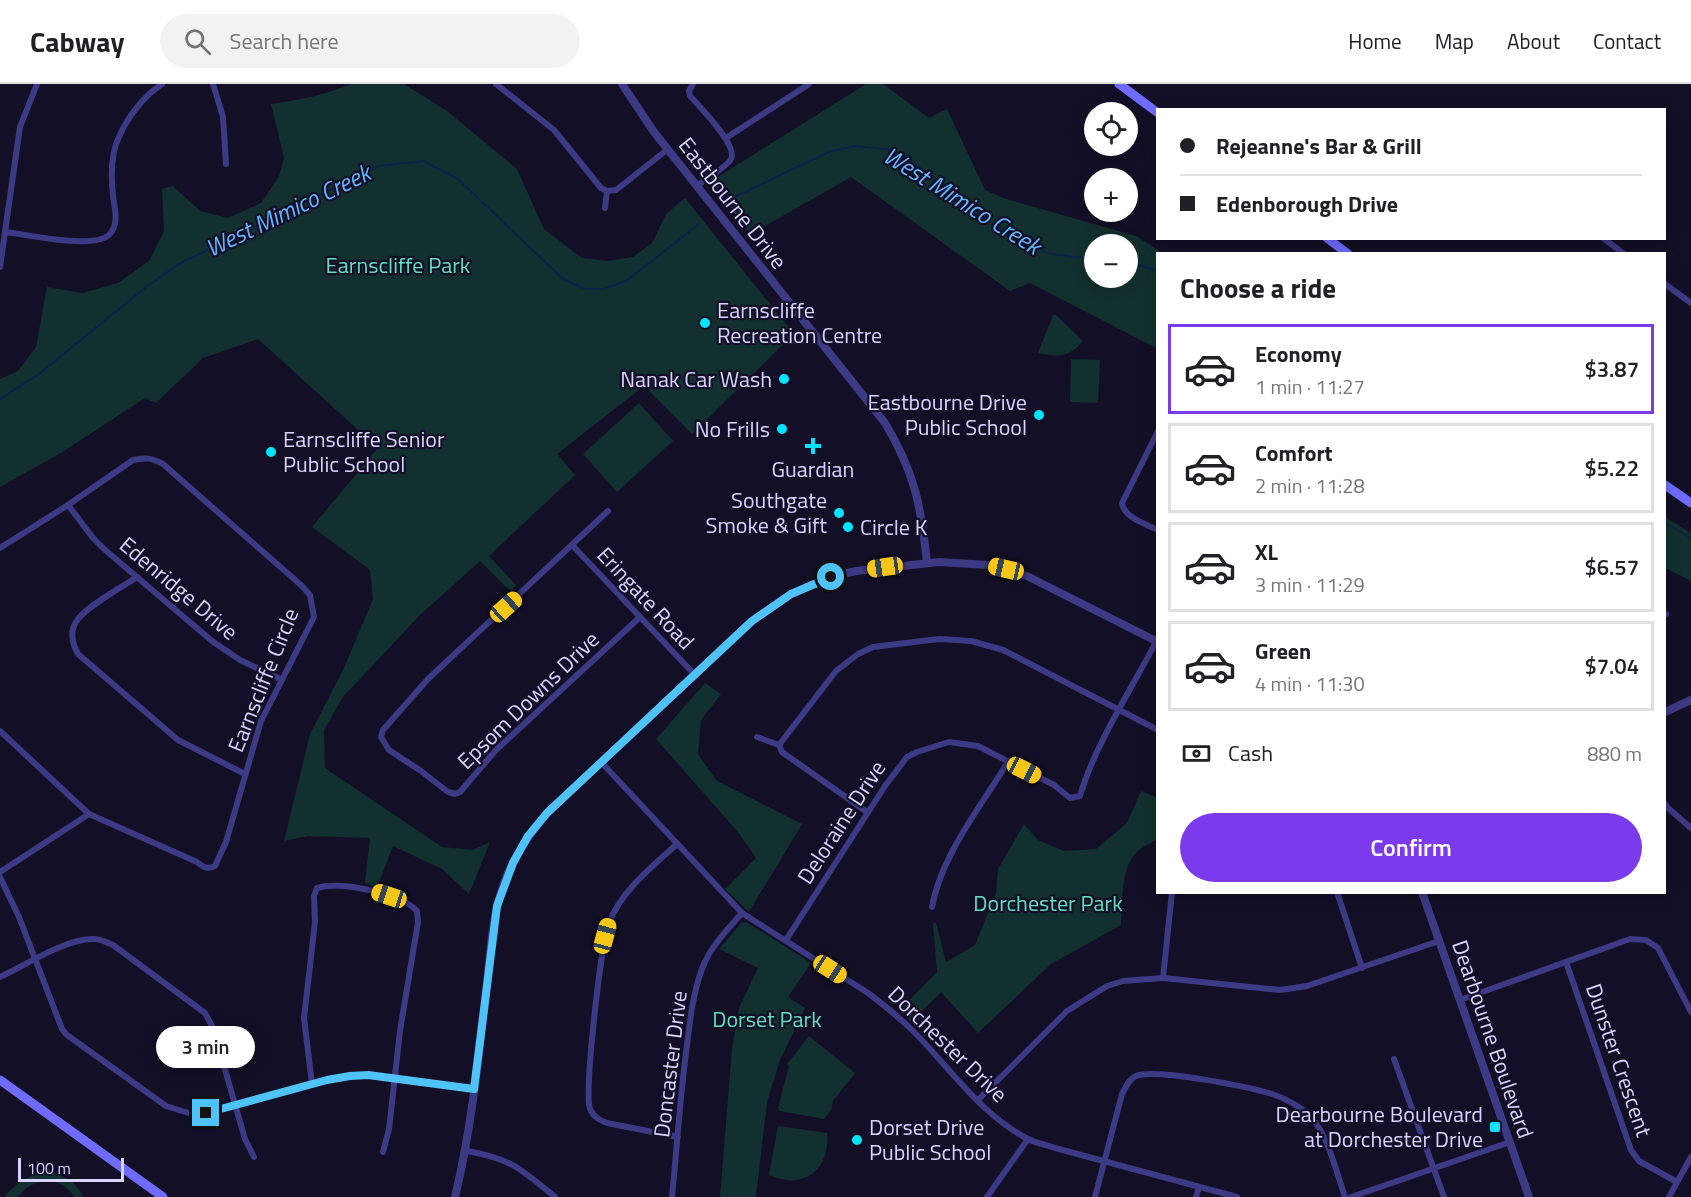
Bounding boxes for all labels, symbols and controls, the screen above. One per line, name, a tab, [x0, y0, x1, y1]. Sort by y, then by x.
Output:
search box	[160, 14, 580, 68]
text: Cabway	[30, 20, 124, 63]
text: Search here	[229, 24, 339, 58]
icon: search	[181, 25, 214, 58]
text: Home	[1348, 25, 1402, 57]
text: Map	[1435, 25, 1474, 57]
text: About	[1507, 25, 1560, 57]
text: Contact	[1593, 25, 1661, 57]
map controls	[1084, 102, 1138, 288]
button: locate	[1084, 102, 1138, 156]
text: Rejeanne's Bar & Grill	[1216, 129, 1422, 163]
street label: Eastbourne Drive	[671, 130, 795, 276]
water label: West Mimico Creek	[877, 137, 1051, 265]
water label: West Mimico Creek	[199, 153, 379, 266]
button: +	[1084, 168, 1138, 222]
text: Edenborough Drive	[1216, 187, 1398, 221]
button: −	[1084, 234, 1138, 288]
park label: Earnscliffe Park	[326, 248, 471, 282]
text: Choose a ride	[1180, 267, 1336, 308]
place label: Earnscliffe Recreation Centre	[717, 293, 882, 352]
marker: Earnscliffe Recreation Centre	[698, 316, 712, 330]
text: Economy	[1255, 337, 1342, 371]
icon: car	[1183, 342, 1237, 396]
text: $3.87	[1584, 352, 1639, 386]
place label: Nanak Car Wash	[620, 362, 772, 396]
text: 1 min · 11:27	[1255, 371, 1365, 402]
marker: Nanak Car Wash	[777, 372, 791, 386]
place label: Eastbourne Drive Public School	[867, 385, 1027, 444]
marker: Eastbourne Drive Public School	[1032, 408, 1046, 422]
place label: No Frills	[695, 412, 770, 446]
place label: Earnscliffe Senior Public School	[283, 422, 445, 481]
marker: No Frills	[775, 422, 789, 436]
text: Comfort	[1255, 436, 1333, 470]
marker: Guardian	[806, 439, 820, 453]
icon: car	[1183, 441, 1237, 495]
marker: Earnscliffe Senior Public School	[264, 445, 278, 459]
text: $5.22	[1584, 451, 1639, 485]
place label: Guardian	[772, 452, 854, 486]
text: 2 min · 11:28	[1255, 470, 1365, 501]
place label: Southgate Smoke & Gift	[706, 483, 827, 542]
marker: Southgate Smoke & Gift	[832, 506, 846, 520]
place label: Circle K	[860, 510, 928, 544]
marker: Circle K	[841, 520, 855, 534]
street label: Edenridge Drive	[112, 528, 246, 648]
text: XL	[1255, 535, 1278, 569]
street label: Eringate Road	[589, 539, 703, 657]
icon: car	[1183, 540, 1237, 594]
text: $6.57	[1584, 550, 1639, 584]
car	[866, 556, 904, 578]
car	[986, 556, 1026, 582]
route start	[817, 563, 844, 590]
text: 3 min · 11:29	[1255, 569, 1365, 600]
car	[487, 588, 525, 626]
street label: Earnscliffe Circle	[219, 603, 307, 757]
street label: Epsom Downs Drive	[449, 623, 607, 777]
text: Green	[1255, 634, 1311, 668]
icon: car	[1183, 639, 1237, 693]
text: $7.04	[1584, 649, 1639, 683]
text: 4 min · 11:30	[1255, 668, 1365, 699]
text: Cash	[1228, 736, 1273, 770]
icon: cash	[1180, 737, 1213, 770]
text: 880 m	[1587, 738, 1642, 769]
street label: Deloraine Drive	[788, 753, 894, 891]
car	[1004, 754, 1044, 786]
button: Confirm	[1180, 813, 1642, 882]
car	[369, 882, 409, 910]
park label: Dorchester Park	[973, 886, 1123, 920]
car	[592, 916, 618, 956]
street label: Dearbourne Boulevard	[1443, 935, 1543, 1143]
car	[810, 952, 850, 986]
street label: Dorchester Drive	[880, 978, 1016, 1110]
street label: Dunster Crescent	[1577, 979, 1661, 1141]
street label: Doncaster Drive	[644, 989, 696, 1139]
park label: Dorset Park	[712, 1002, 822, 1036]
callout: 3 min	[156, 1026, 256, 1068]
text: 3 min	[181, 1031, 230, 1062]
place label: Dearbourne Boulevard at Dorchester Drive	[1276, 1097, 1483, 1156]
route end	[192, 1099, 219, 1126]
place label: Dorset Drive Public School	[869, 1110, 991, 1169]
marker: Dearbourne Boulevard at Dorchester Drive	[1488, 1120, 1502, 1134]
marker: Dorset Drive Public School	[850, 1133, 864, 1147]
scale bar	[18, 1155, 124, 1182]
text: 100 m	[27, 1156, 71, 1180]

